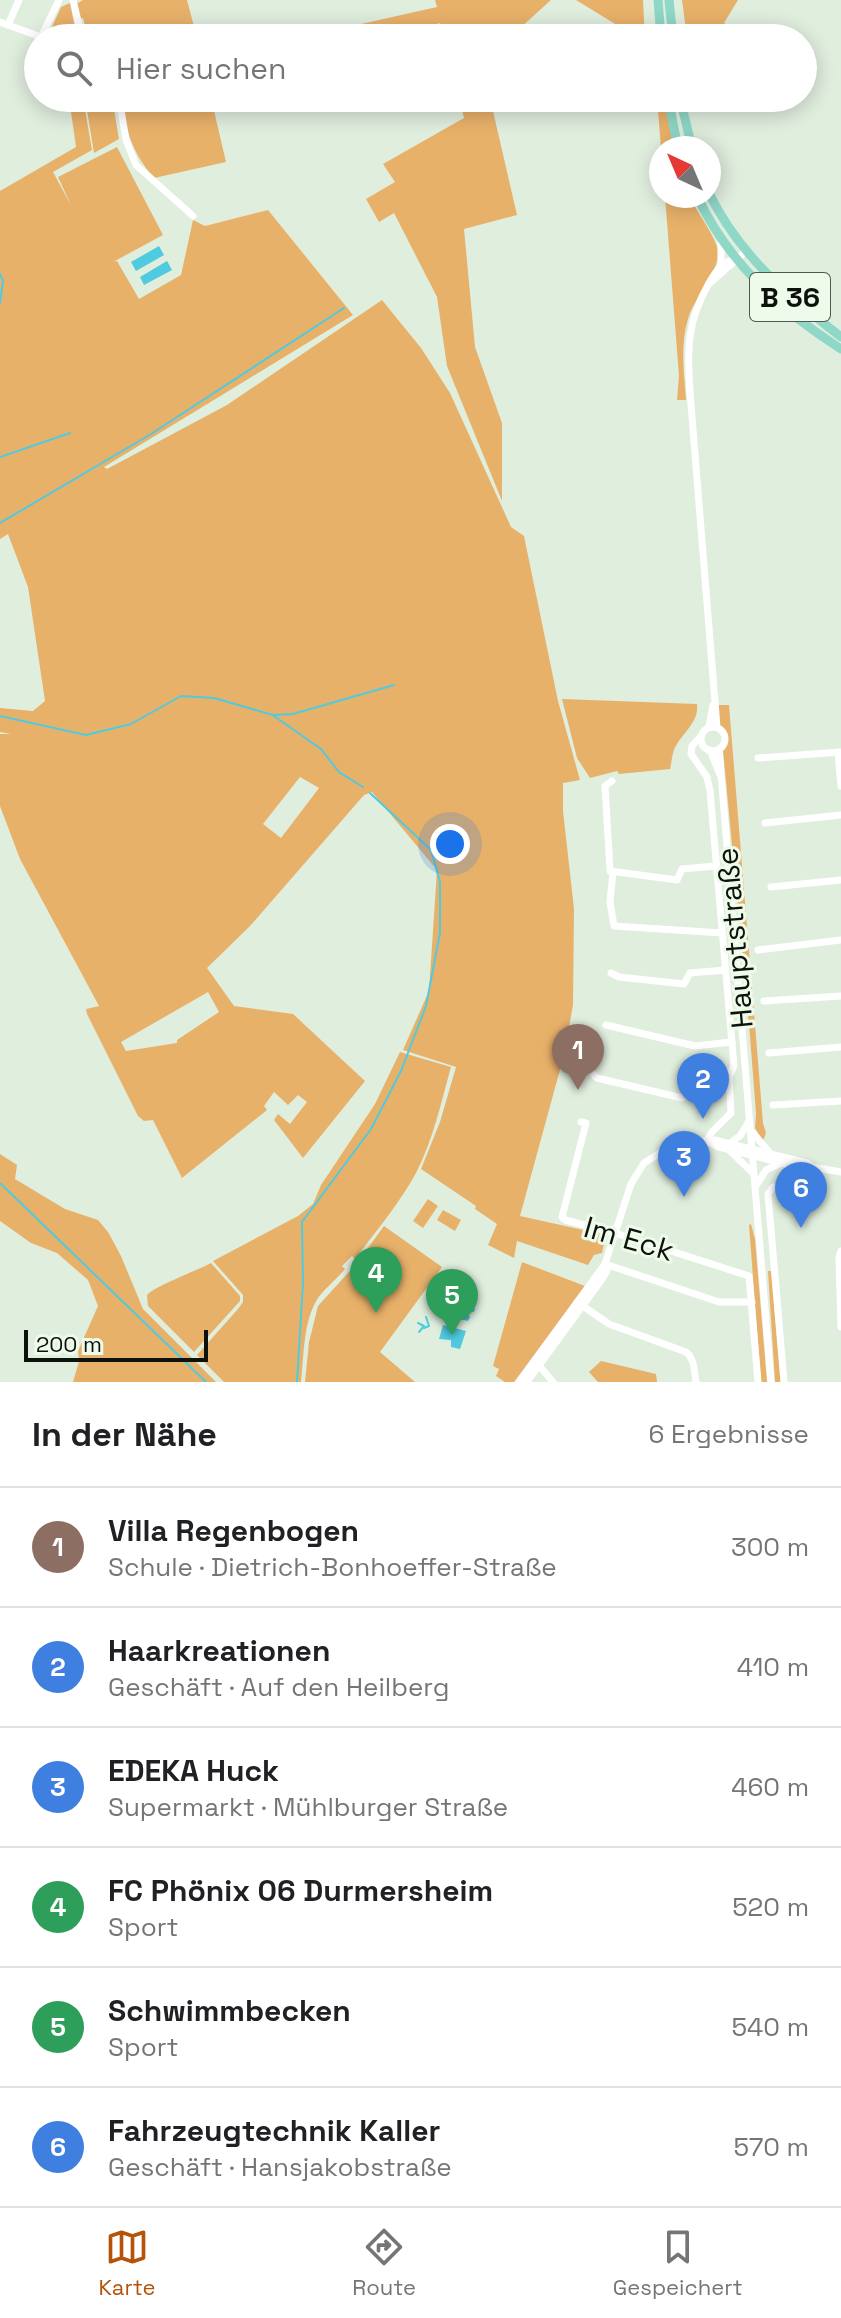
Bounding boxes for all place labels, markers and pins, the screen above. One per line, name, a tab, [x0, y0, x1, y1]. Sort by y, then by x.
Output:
pin: 1	[552, 1024, 604, 1090]
pin: 2	[677, 1053, 729, 1119]
pin: 3	[658, 1131, 710, 1197]
pin: 6	[775, 1162, 827, 1228]
pin: 4	[350, 1247, 402, 1313]
pin: 5	[426, 1269, 478, 1335]

